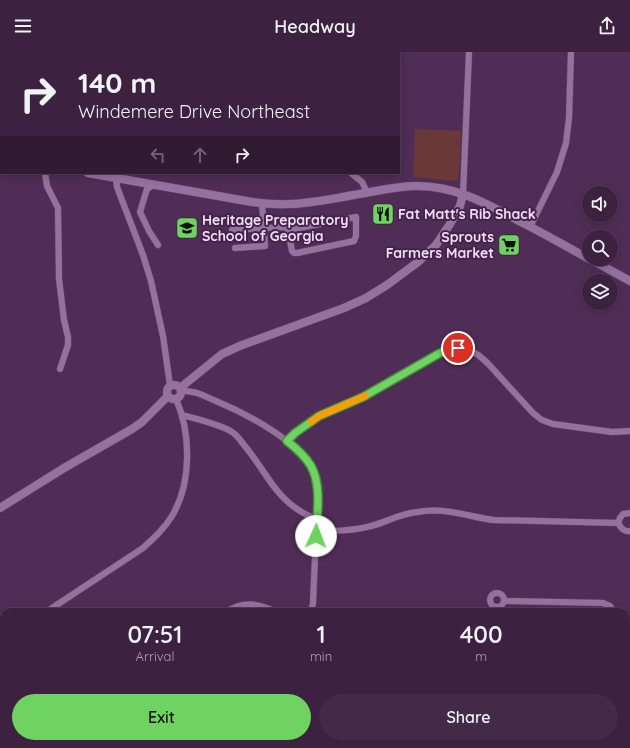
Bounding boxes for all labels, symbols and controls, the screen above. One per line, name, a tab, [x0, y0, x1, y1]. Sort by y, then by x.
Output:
icon: menu	[12, 15, 34, 37]
text: Headway	[274, 15, 356, 38]
icon: share	[596, 15, 618, 37]
text: 140 m	[78, 65, 156, 100]
icon: right	[12, 68, 64, 120]
text: Windemere Drive Northeast	[78, 100, 310, 123]
icon: left	[147, 144, 169, 166]
icon: ahead	[189, 144, 211, 166]
icon: right	[231, 144, 253, 166]
map controls	[582, 186, 618, 310]
button: sound	[582, 186, 618, 222]
restaurant icon: Fat Matt's Rib Shack	[370, 201, 396, 227]
place label: Fat Matt's Rib Shack	[398, 205, 536, 223]
place label: Heritage Preparatory School of Georgia	[202, 211, 349, 245]
school or university icon: Heritage Preparatory School of Georgia	[174, 215, 200, 241]
place label: Sprouts Farmers Market	[386, 228, 494, 262]
button: search	[582, 230, 618, 266]
supermarket icon: Sprouts Farmers Market	[496, 232, 522, 258]
button: layers	[582, 274, 618, 310]
pin	[441, 331, 475, 365]
icon: arrive	[447, 337, 469, 359]
position arrow	[295, 515, 337, 557]
text: 07:51	[127, 619, 183, 649]
text: 1	[316, 619, 326, 649]
text: 400	[460, 619, 502, 649]
text: Arrival	[136, 648, 174, 664]
text: min	[310, 648, 332, 664]
text: m	[475, 648, 487, 664]
button: Exit	[12, 694, 311, 740]
button: Share	[319, 694, 618, 740]

